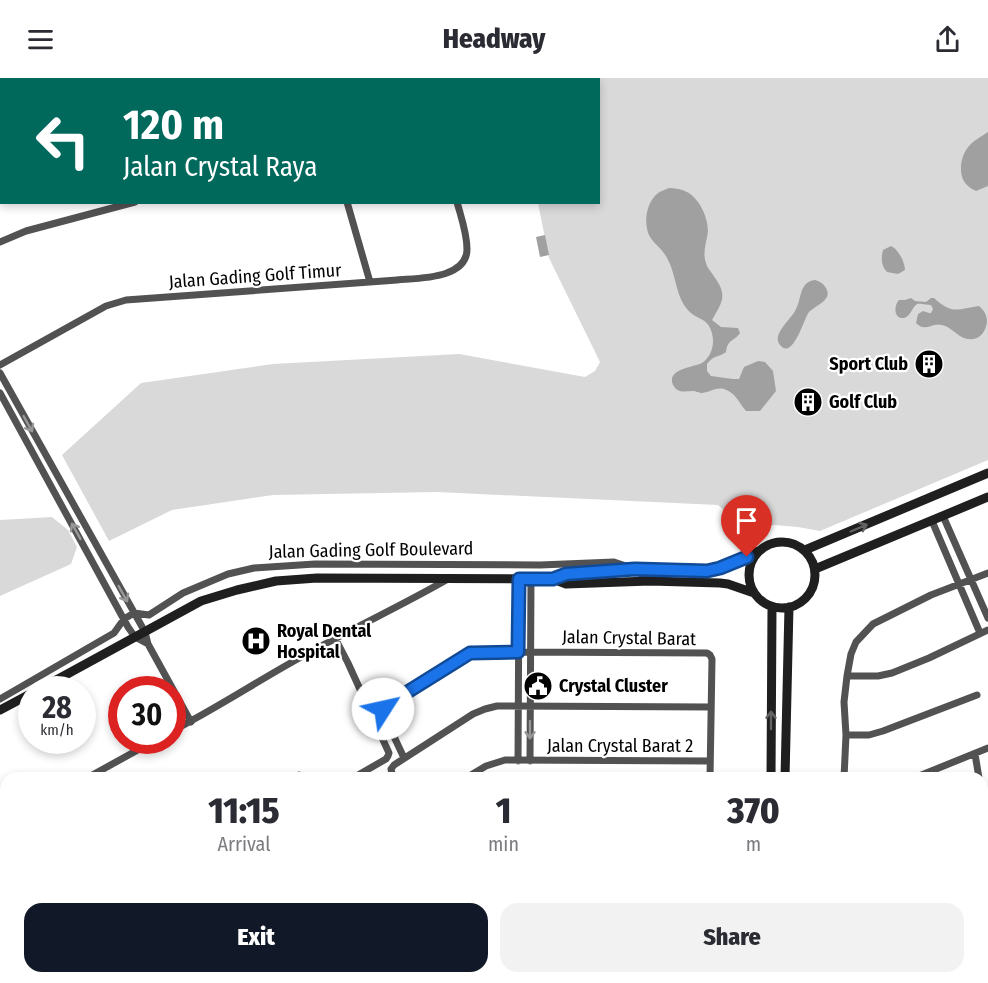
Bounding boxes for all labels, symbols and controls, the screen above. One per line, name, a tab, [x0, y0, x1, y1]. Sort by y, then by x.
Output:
icon: menu	[24, 23, 57, 56]
text: Headway	[443, 23, 545, 55]
icon: share	[931, 23, 964, 56]
text: 120 m	[123, 100, 224, 150]
icon: left	[24, 102, 102, 180]
text: Jalan Crystal Raya	[123, 151, 317, 183]
street label: Jalan Gading Golf Timur	[168, 259, 343, 293]
building icon: Sport Club	[913, 348, 945, 380]
place label: Sport Club	[829, 353, 908, 375]
building icon: Golf Club	[792, 386, 824, 418]
place label: Golf Club	[829, 391, 897, 413]
one-way arrow	[23, 415, 35, 432]
pin	[721, 495, 772, 557]
icon: arrive	[730, 504, 763, 537]
one-way arrow	[850, 521, 868, 532]
one-way arrow	[70, 523, 82, 540]
street label: Jalan Gading Golf Boulevard	[268, 537, 474, 563]
one-way arrow	[117, 585, 129, 602]
place label: Royal Dental Hospital	[277, 620, 371, 663]
hospital icon: Royal Dental Hospital	[240, 625, 272, 657]
street label: Jalan Crystal Barat	[562, 626, 696, 650]
public building icon: Crystal Cluster	[522, 670, 554, 702]
place label: Crystal Cluster	[559, 675, 668, 697]
speed limit sign: 30	[108, 676, 186, 754]
position arrow	[351, 677, 415, 741]
text: 28	[42, 690, 72, 726]
one-way arrow	[765, 711, 777, 731]
one-way arrow	[524, 720, 536, 740]
text: km/h	[40, 721, 74, 739]
street label: Jalan Crystal Barat 2	[547, 735, 693, 757]
text: 11:15	[208, 789, 280, 833]
text: 1	[496, 789, 511, 833]
text: 370	[727, 789, 780, 833]
text: Arrival	[217, 832, 271, 856]
text: min	[488, 832, 519, 856]
text: m	[746, 832, 761, 856]
button: Exit	[24, 903, 488, 972]
button: Share	[500, 903, 964, 972]

